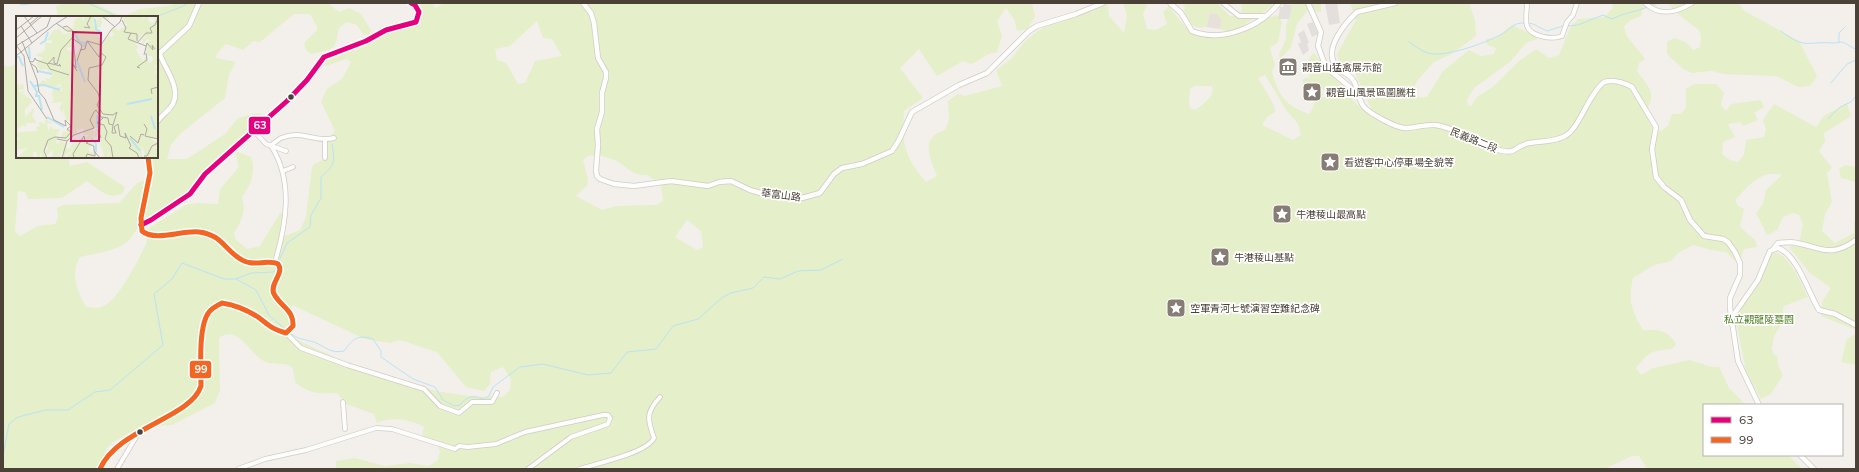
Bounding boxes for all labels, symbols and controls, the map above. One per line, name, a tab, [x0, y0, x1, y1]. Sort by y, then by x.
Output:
inset map	[16, 16, 158, 158]
museum icon: 觀音山猛禽展示館	[1277, 56, 1299, 78]
place label: 觀音山猛禽展示館	[1302, 61, 1382, 74]
place icon: 觀音山風景區圖騰柱	[1301, 81, 1323, 103]
place label: 觀音山風景區圖騰柱	[1326, 86, 1416, 99]
unlabelled marker	[286, 92, 296, 102]
line badge: 63	[248, 116, 271, 135]
text: 63	[253, 118, 267, 132]
street label: 民義路二段	[1448, 125, 1500, 155]
place icon: 看遊客中心停車場全貌等	[1319, 151, 1341, 173]
place label: 看遊客中心停車場全貌等	[1344, 156, 1454, 169]
street label: 華富山路	[760, 186, 802, 204]
place icon: 牛港稜山最高點	[1271, 203, 1293, 225]
place label: 牛港稜山最高點	[1296, 208, 1366, 221]
place icon: 牛港稜山基點	[1209, 246, 1231, 268]
place label: 牛港稜山基點	[1234, 251, 1294, 264]
place icon: 空軍青河七號演習空難紀念碑	[1165, 297, 1187, 319]
place label: 空軍青河七號演習空難紀念碑	[1190, 302, 1320, 315]
park label: 私立觀龍陵墓園	[1724, 313, 1794, 326]
line badge: 99	[189, 360, 212, 379]
text: 99	[194, 362, 208, 376]
legend	[1703, 404, 1843, 456]
text: 63	[1739, 412, 1753, 427]
unlabelled marker	[135, 427, 145, 437]
text: 99	[1739, 432, 1753, 447]

